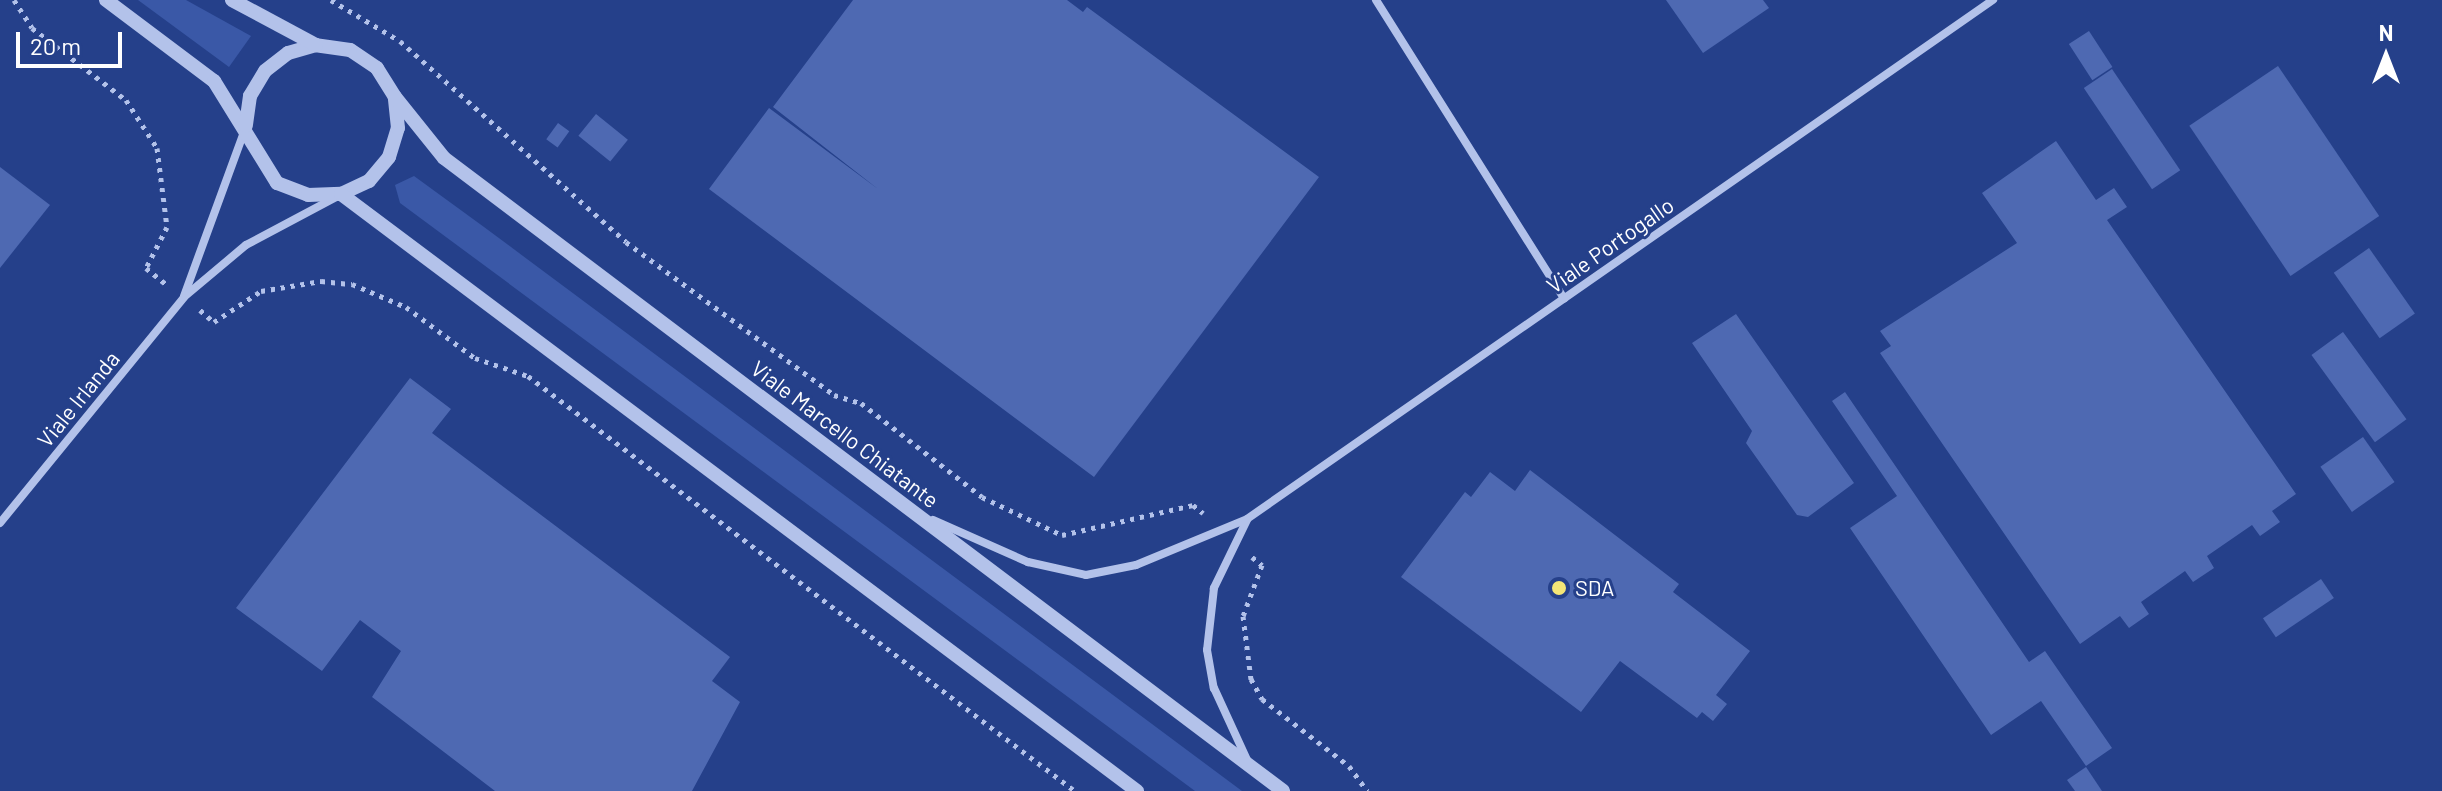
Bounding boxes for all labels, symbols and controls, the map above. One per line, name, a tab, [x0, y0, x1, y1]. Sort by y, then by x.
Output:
scale bar	[20, 16, 126, 66]
north arrow	[2346, 16, 2426, 96]
text: N	[2379, 19, 2393, 45]
text: 20 m	[30, 31, 81, 60]
street label: Viale Portogallo	[1542, 192, 1678, 298]
street label: Viale Irlanda	[31, 346, 125, 452]
street label: Viale Marcello Chiatante	[746, 355, 944, 513]
place label: SDA	[1575, 575, 1614, 601]
marker: SDA	[1550, 579, 1568, 597]

